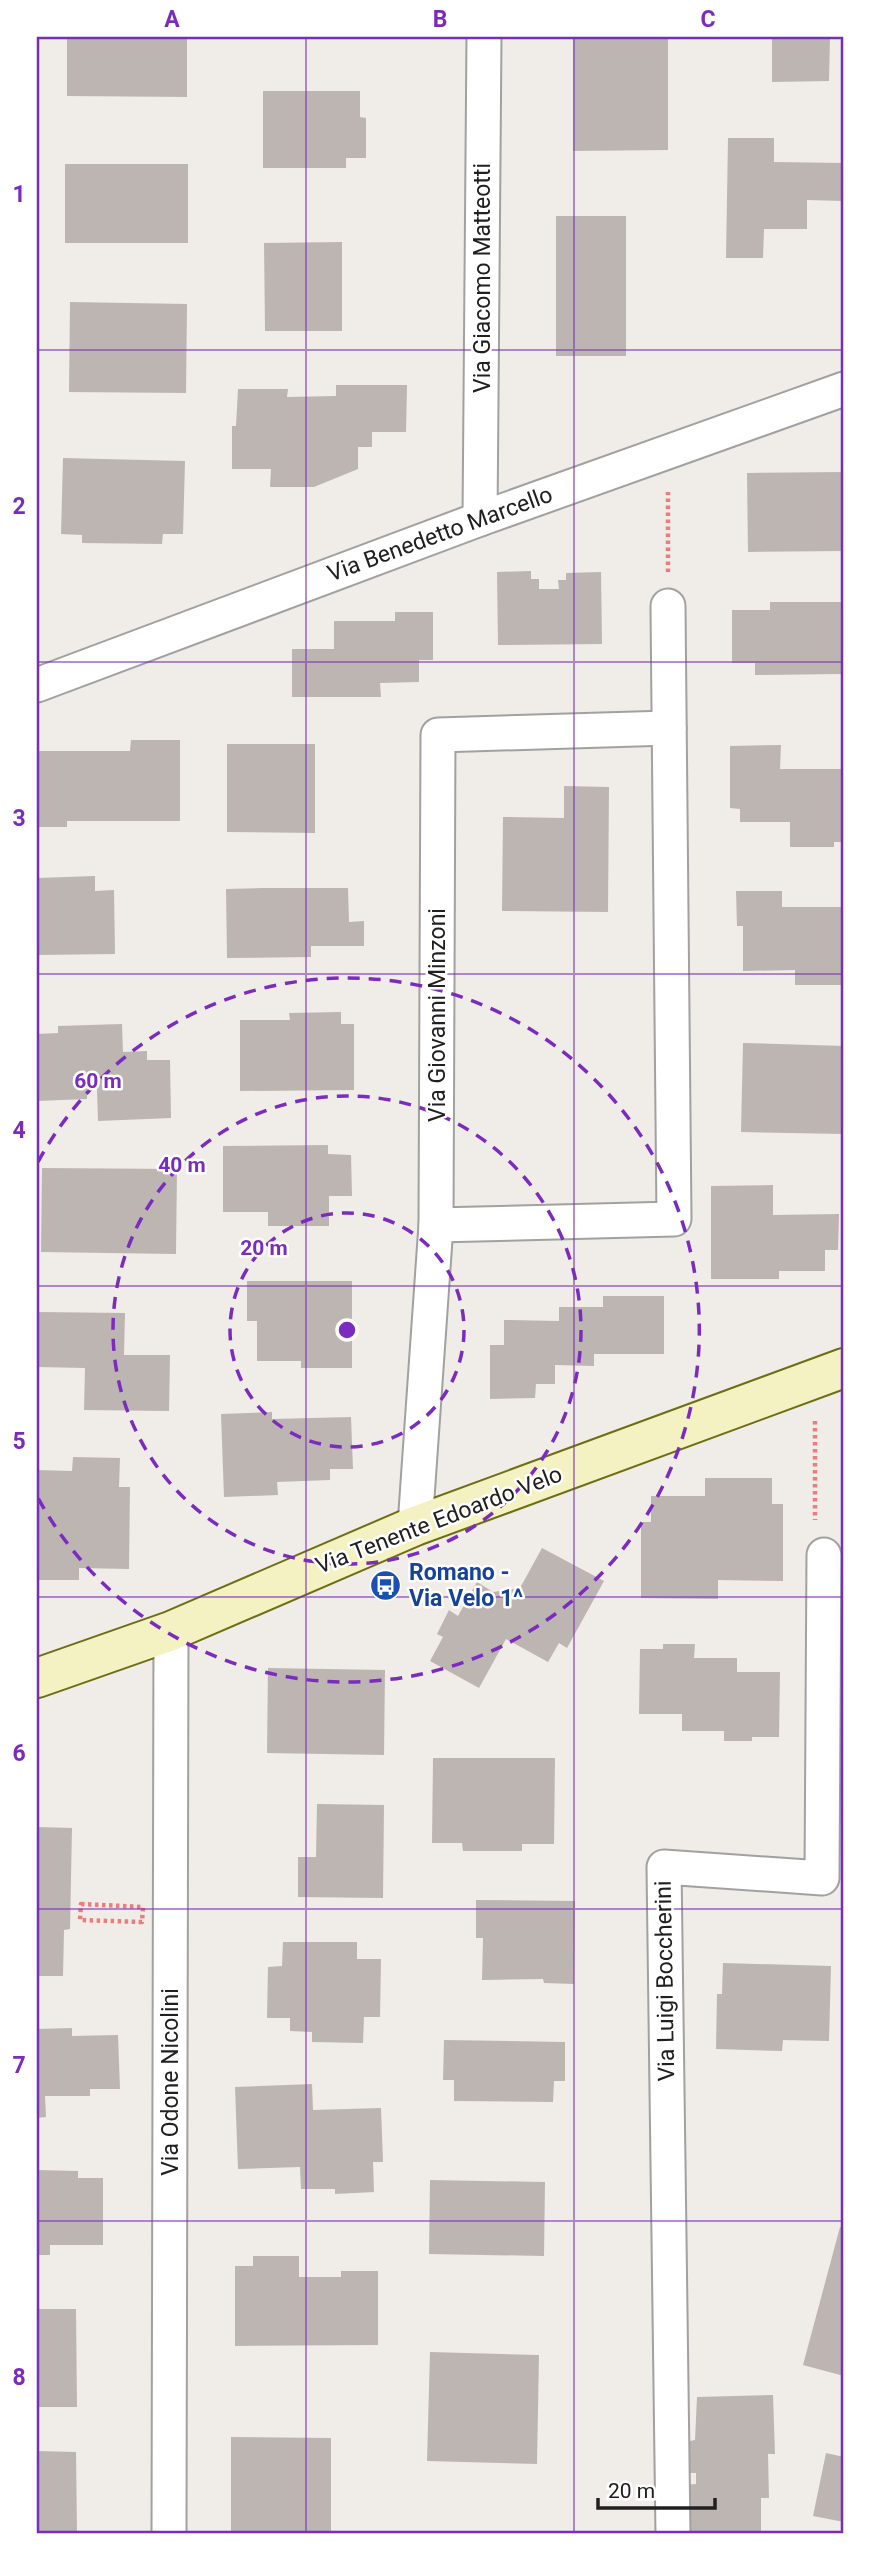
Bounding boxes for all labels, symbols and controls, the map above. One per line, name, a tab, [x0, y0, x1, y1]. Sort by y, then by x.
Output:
text: A	[164, 6, 180, 33]
text: B	[433, 6, 447, 33]
text: C	[700, 6, 716, 33]
street label: Via Giacomo Matteotti	[469, 163, 496, 393]
text: 1	[12, 181, 26, 208]
street label: Via Benedetto Marcello	[324, 481, 556, 587]
text: 2	[12, 493, 26, 520]
text: 3	[12, 805, 26, 832]
street label: Via Giovanni Minzoni	[424, 908, 451, 1122]
text: 60 m	[74, 1069, 122, 1093]
text: 4	[12, 1117, 26, 1144]
text: 40 m	[158, 1153, 206, 1177]
text: 20 m	[240, 1236, 288, 1260]
centre of rings	[335, 1318, 359, 1342]
text: 5	[12, 1428, 26, 1455]
street label: Via Tenente Edoardo Velo	[312, 1460, 566, 1580]
place label: Romano - Via Velo 1^	[409, 1559, 523, 1612]
bus stop icon: Romano - Via Velo 1^	[369, 1568, 403, 1602]
text: 6	[12, 1740, 26, 1767]
street label: Via Luigi Boccherini	[650, 1880, 680, 2082]
street label: Via Odone Nicolini	[157, 1988, 184, 2176]
text: 7	[12, 2052, 26, 2079]
text: 8	[12, 2364, 26, 2391]
scale bar	[598, 2466, 715, 2510]
text: 20 m	[608, 2479, 655, 2503]

